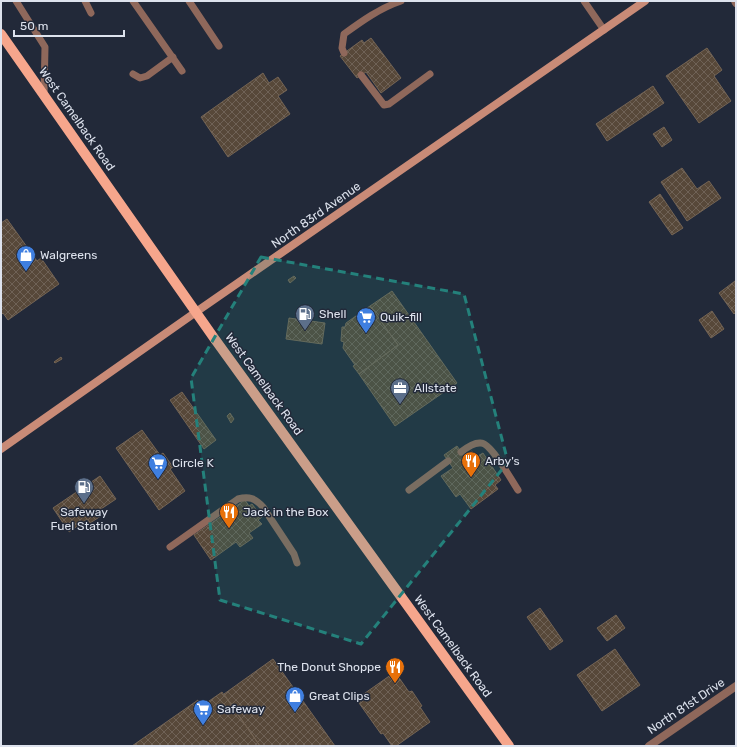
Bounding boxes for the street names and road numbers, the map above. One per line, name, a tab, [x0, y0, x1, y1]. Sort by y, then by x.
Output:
street label: West Camelback Road	[36, 65, 118, 173]
street label: North 83rd Avenue	[269, 179, 364, 251]
street label: West Camelback Road	[222, 330, 306, 438]
street label: West Camelback Road	[411, 592, 495, 700]
street label: North 81st Drive	[645, 675, 727, 737]

